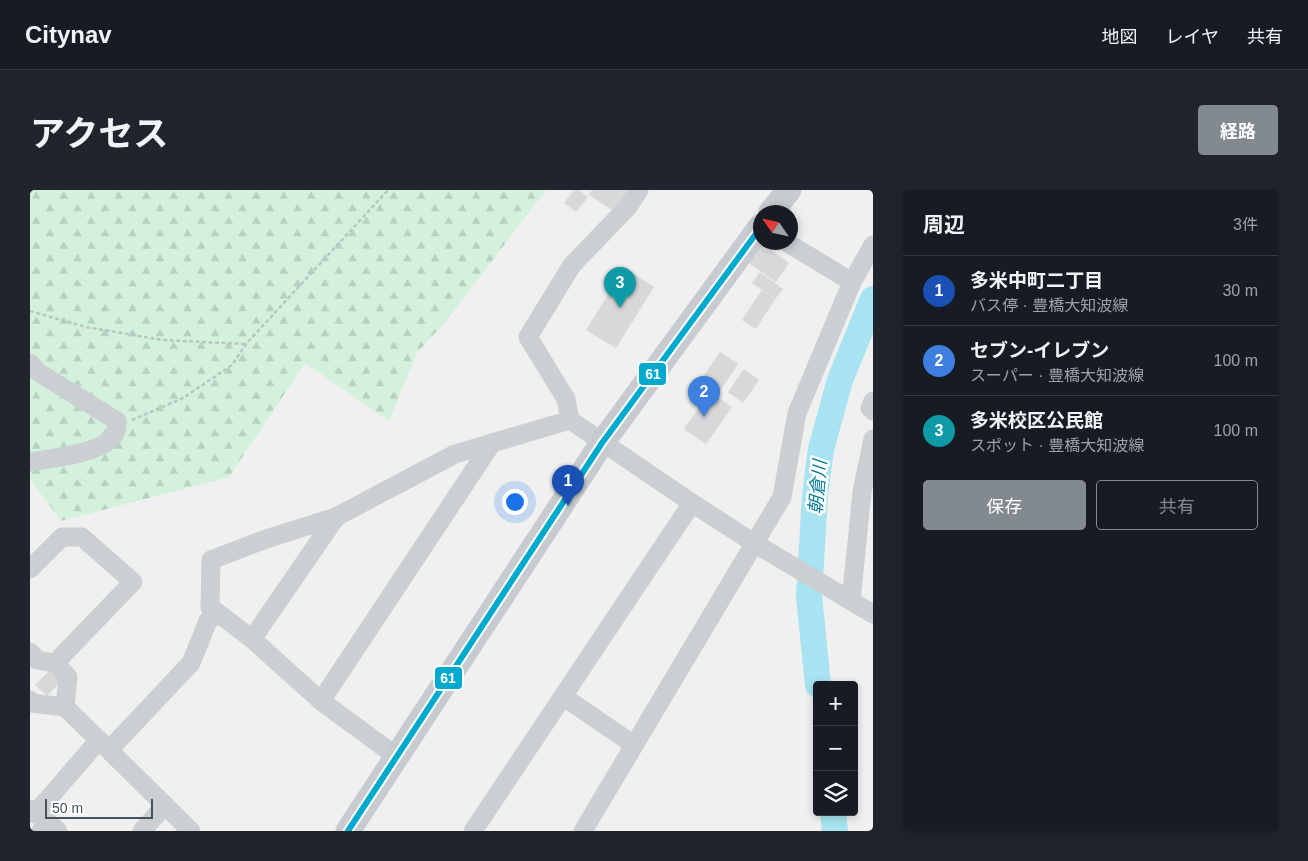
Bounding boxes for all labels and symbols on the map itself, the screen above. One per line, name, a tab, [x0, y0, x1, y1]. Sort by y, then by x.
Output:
north arrow	[753, 205, 798, 250]
pin: 3	[604, 267, 636, 308]
line badge: 61	[638, 362, 667, 386]
text: 61	[645, 366, 661, 382]
pin: 2	[688, 376, 720, 417]
water label: 朝倉川	[806, 457, 830, 515]
pin: 1	[552, 465, 584, 506]
your location	[502, 489, 528, 515]
line badge: 61	[434, 666, 463, 690]
text: 61	[440, 670, 456, 686]
scale bar	[45, 796, 152, 819]

